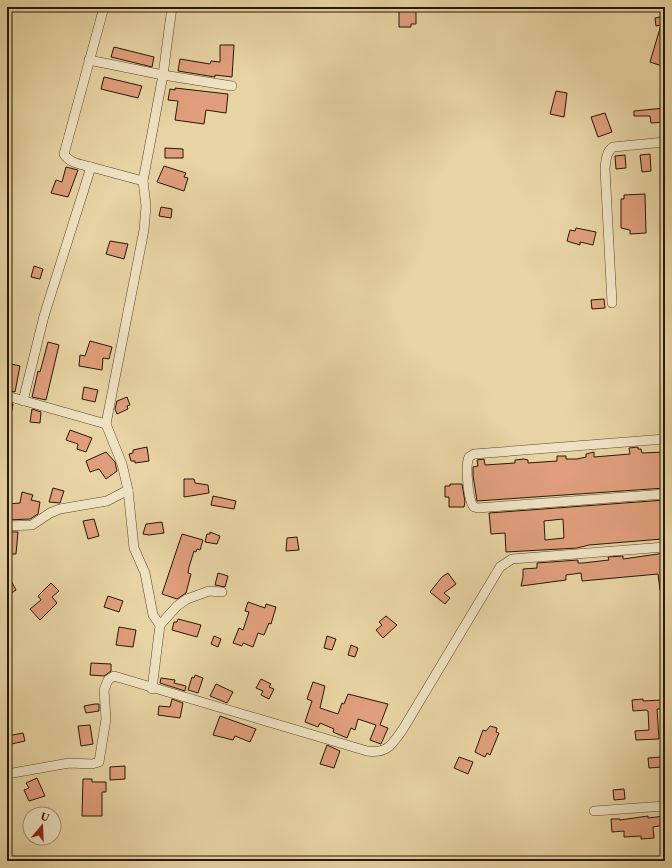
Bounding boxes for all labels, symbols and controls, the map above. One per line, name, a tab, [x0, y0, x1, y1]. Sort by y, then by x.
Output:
north arrow	[22, 806, 62, 846]
text: U	[39, 809, 52, 825]

